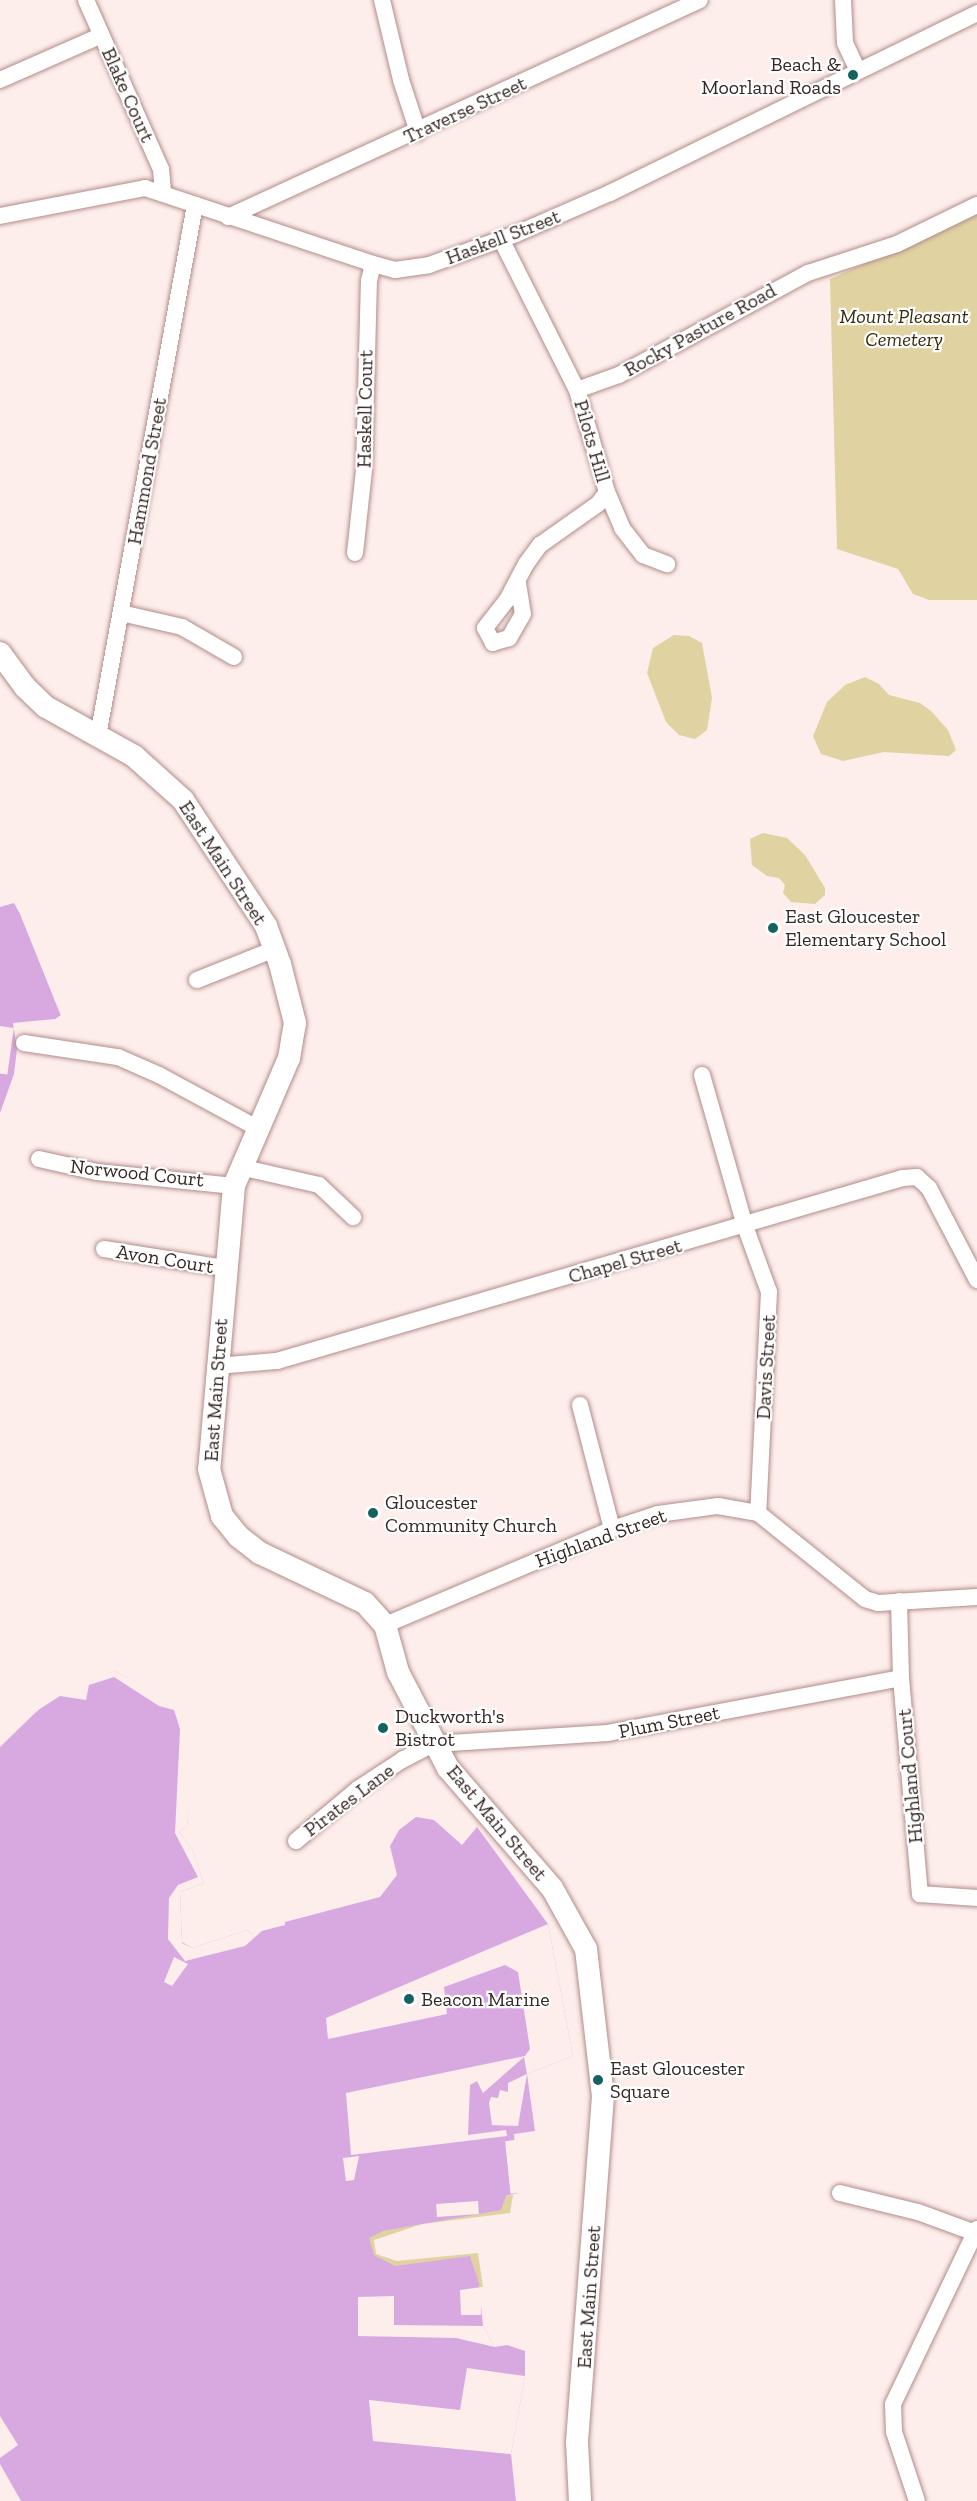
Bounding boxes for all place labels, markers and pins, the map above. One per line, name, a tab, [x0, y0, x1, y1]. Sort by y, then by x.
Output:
place label: Beach & Moorland Roads	[701, 52, 841, 99]
marker: Beach & Moorland Roads	[846, 68, 860, 82]
place label: East Gloucester Elementary School	[785, 904, 947, 951]
marker: East Gloucester Elementary School	[766, 921, 780, 935]
place label: Gloucester Community Church	[385, 1490, 557, 1537]
marker: Gloucester Community Church	[366, 1506, 380, 1520]
place label: Duckworth's Bistrot	[395, 1704, 505, 1751]
marker: Duckworth's Bistrot	[376, 1721, 390, 1735]
place label: Beacon Marine	[421, 1987, 550, 2011]
marker: Beacon Marine	[402, 1992, 416, 2006]
place label: East Gloucester Square	[610, 2056, 745, 2103]
marker: East Gloucester Square	[591, 2073, 605, 2087]

